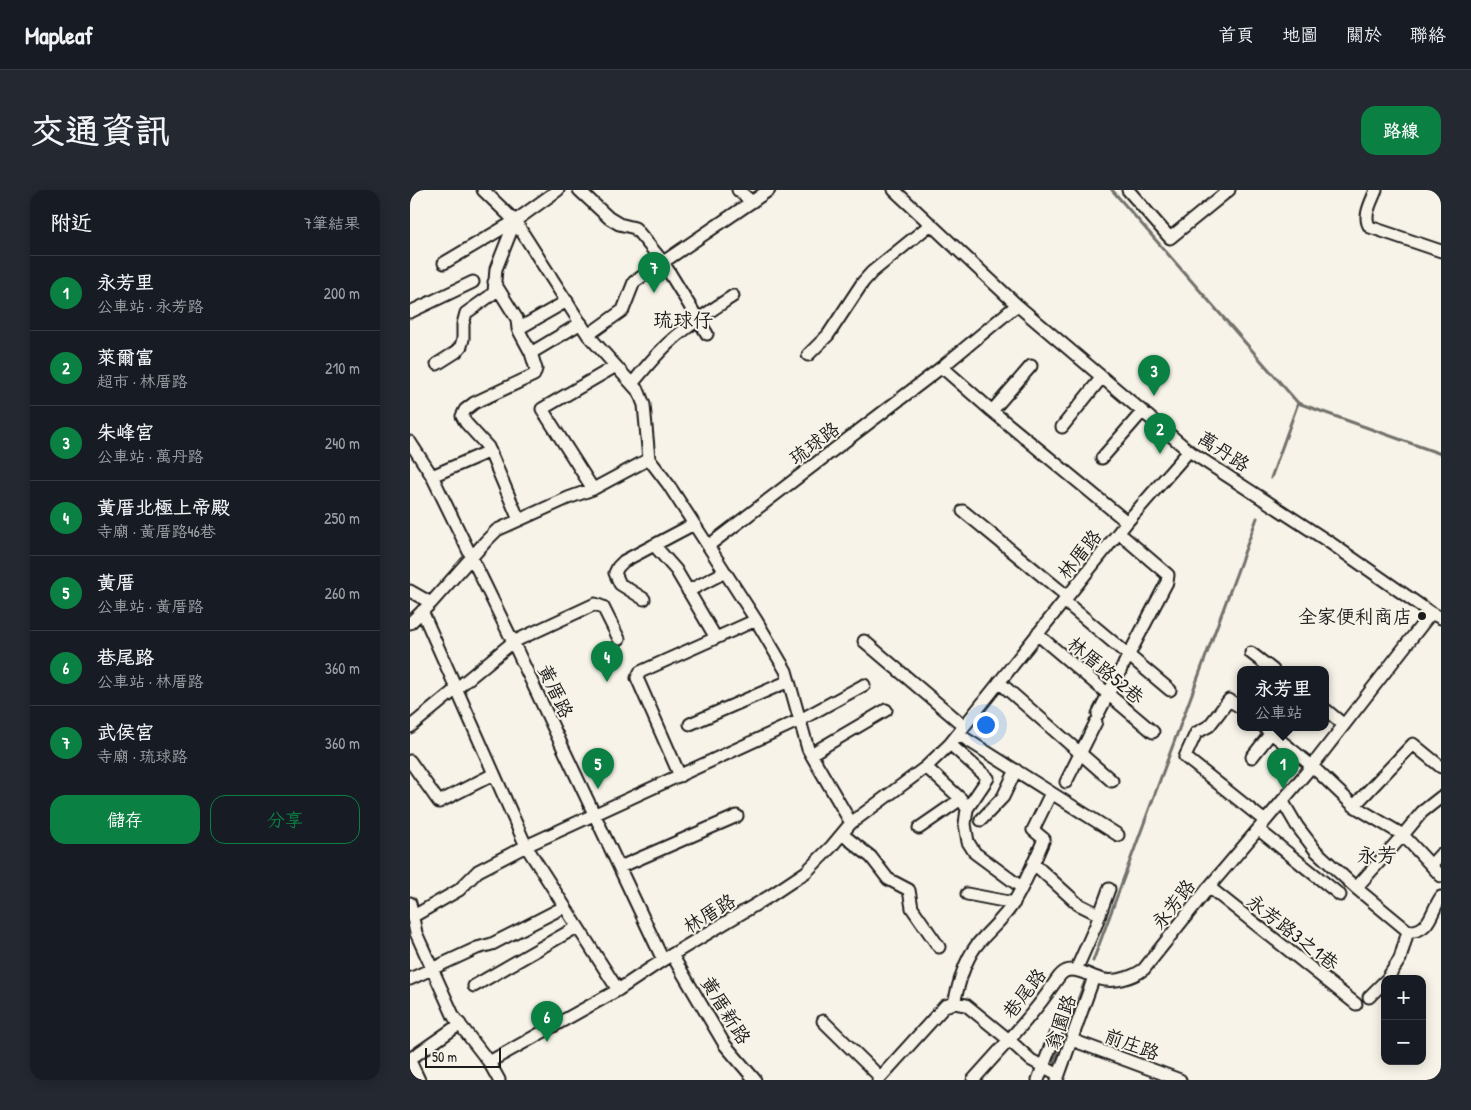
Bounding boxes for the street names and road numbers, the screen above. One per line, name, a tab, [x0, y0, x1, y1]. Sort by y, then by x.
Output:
street label: 琉球路	[783, 415, 845, 471]
street label: 萬丹路	[1193, 425, 1255, 477]
street label: 林厝路	[1051, 524, 1107, 584]
street label: 林厝路52巷	[1062, 630, 1150, 710]
street label: 黃厝路	[532, 660, 580, 722]
street label: 永芳路	[1145, 874, 1201, 934]
street label: 林厝路	[678, 887, 740, 939]
street label: 永芳路3之1巷	[1241, 888, 1345, 976]
street label: 巷尾路	[996, 963, 1052, 1023]
street label: 黃厝新路	[695, 971, 757, 1049]
street label: 翁園路	[1038, 991, 1082, 1053]
street label: 前庄路	[1101, 1022, 1163, 1066]

